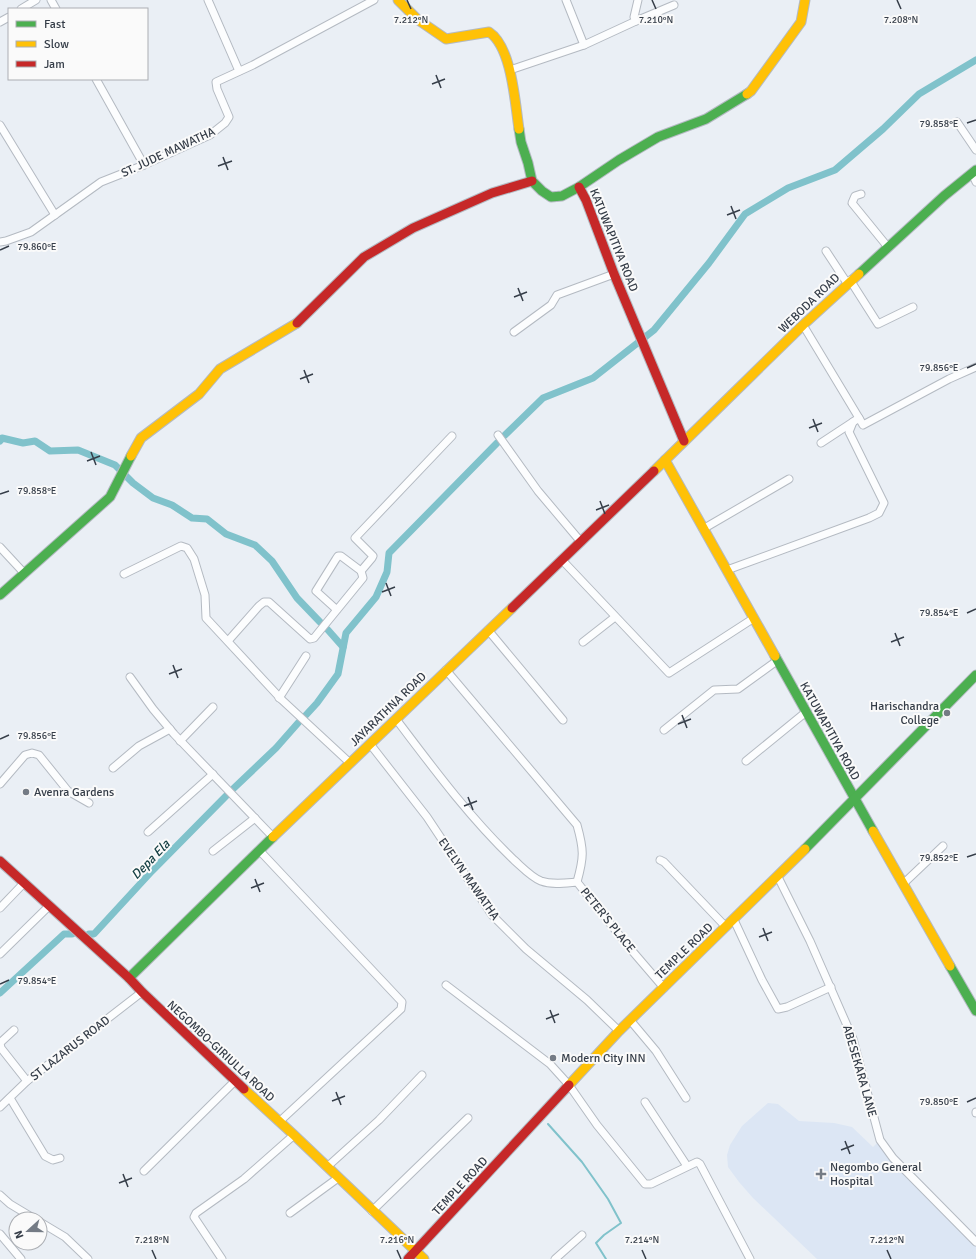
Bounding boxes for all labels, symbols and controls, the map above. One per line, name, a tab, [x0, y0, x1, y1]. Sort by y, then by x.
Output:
legend	[8, 8, 148, 80]
text: 7.212°N	[394, 14, 428, 26]
text: 7.210°N	[639, 14, 673, 26]
text: 7.208°N	[884, 14, 918, 26]
text: Fast	[44, 17, 65, 32]
text: Slow	[44, 37, 69, 52]
text: Jam	[44, 57, 65, 72]
text: 79.858°E	[920, 118, 959, 130]
street label: ST. JUDE MAWATHA	[119, 124, 218, 181]
street label: KATUWAPITIYA ROAD	[586, 186, 641, 294]
text: 79.860°E	[18, 241, 57, 253]
street label: WEBODA ROAD	[776, 270, 843, 336]
text: 79.856°E	[920, 362, 959, 374]
text: 79.858°E	[18, 485, 57, 497]
text: 79.854°E	[920, 607, 959, 619]
street label: JAYARATHNA ROAD	[347, 669, 430, 750]
street label: KATUWAPITIYA ROAD	[796, 680, 863, 783]
place label: Harischandra College	[870, 699, 939, 728]
marker: Harischandra College	[942, 708, 952, 718]
text: 79.856°E	[18, 730, 57, 742]
place label: Avenra Gardens	[34, 785, 114, 800]
marker: Avenra Gardens	[21, 787, 31, 797]
street label: EVELYN MAWATHA	[435, 835, 503, 924]
water label: Depa Ela	[128, 836, 174, 883]
text: 79.852°E	[920, 852, 959, 864]
street label: PETER'S PLACE	[577, 885, 639, 956]
street label: TEMPLE ROAD	[652, 920, 717, 983]
text: 79.854°E	[18, 975, 57, 987]
street label: NEGOMBO-GIRIULLA ROAD	[164, 998, 278, 1105]
street label: ST LAZARUS ROAD	[28, 1013, 113, 1084]
street label: ABESEKARA LANE	[839, 1023, 880, 1119]
place label: Modern City INN	[561, 1051, 646, 1066]
marker: Modern City INN	[548, 1053, 558, 1063]
text: 79.850°E	[920, 1096, 959, 1108]
street label: TEMPLE ROAD	[429, 1154, 491, 1219]
place label: Negombo General Hospital	[830, 1160, 922, 1189]
marker: Negombo General Hospital	[815, 1168, 827, 1180]
north arrow	[8, 1211, 48, 1251]
text: N	[12, 1229, 27, 1240]
text: 7.218°N	[135, 1234, 169, 1246]
text: 7.216°N	[380, 1234, 414, 1246]
text: 7.214°N	[625, 1234, 659, 1246]
text: 7.212°N	[870, 1234, 904, 1246]

